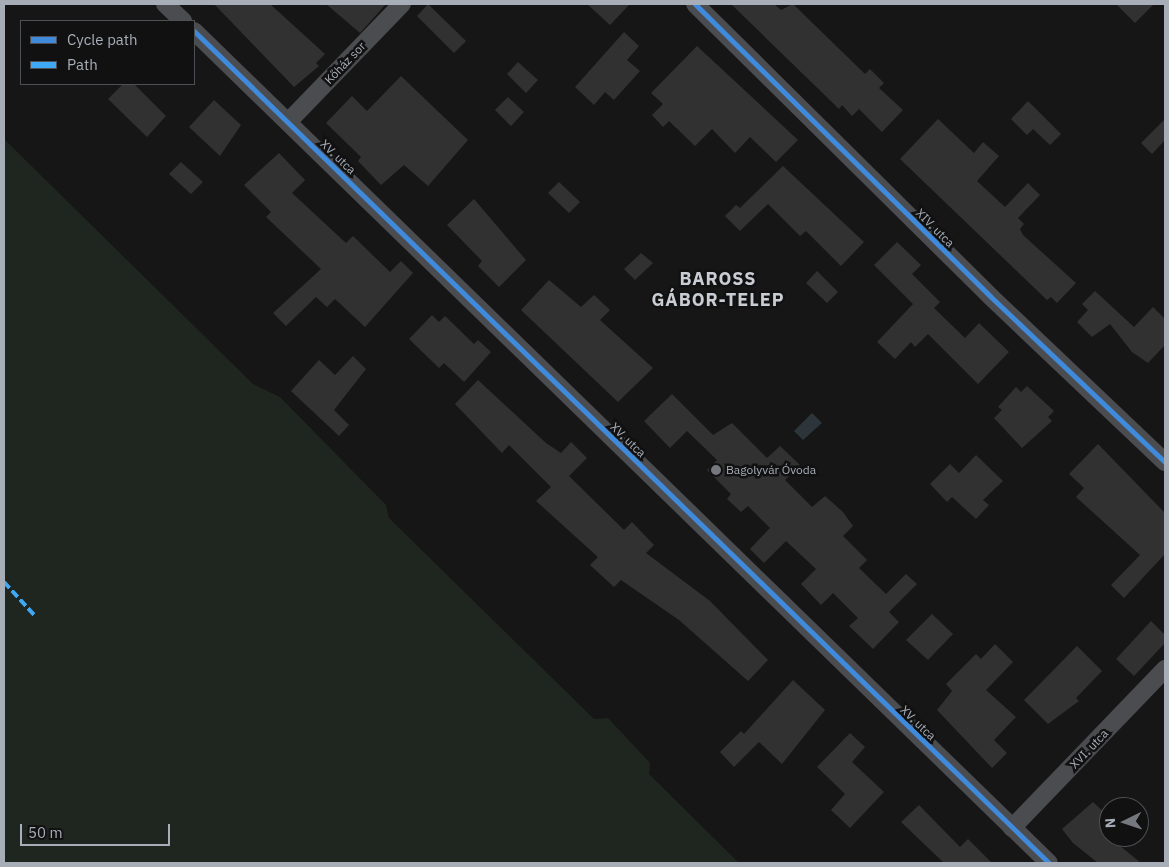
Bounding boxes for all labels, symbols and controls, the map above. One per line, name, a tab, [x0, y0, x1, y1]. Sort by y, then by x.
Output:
legend	[20, 20, 195, 85]
text: Cycle path	[67, 30, 138, 49]
street label: Kőház sor	[322, 39, 368, 87]
text: Path	[67, 55, 98, 74]
street label: XV. utca	[317, 137, 359, 177]
street label: XIV. utca	[913, 206, 957, 250]
district label: BAROSS GÁBOR-TELEP	[650, 269, 786, 312]
street label: XV. utca	[607, 420, 649, 460]
place label: Bagolyvár Óvoda	[726, 463, 816, 477]
marker: Bagolyvár Óvoda	[710, 464, 722, 476]
street label: XV. utca	[897, 703, 939, 743]
street label: XVI. utca	[1067, 726, 1111, 772]
north arrow	[1099, 797, 1149, 847]
scale bar	[22, 814, 172, 846]
text: N	[1101, 817, 1119, 829]
text: 50 m	[28, 823, 63, 842]

